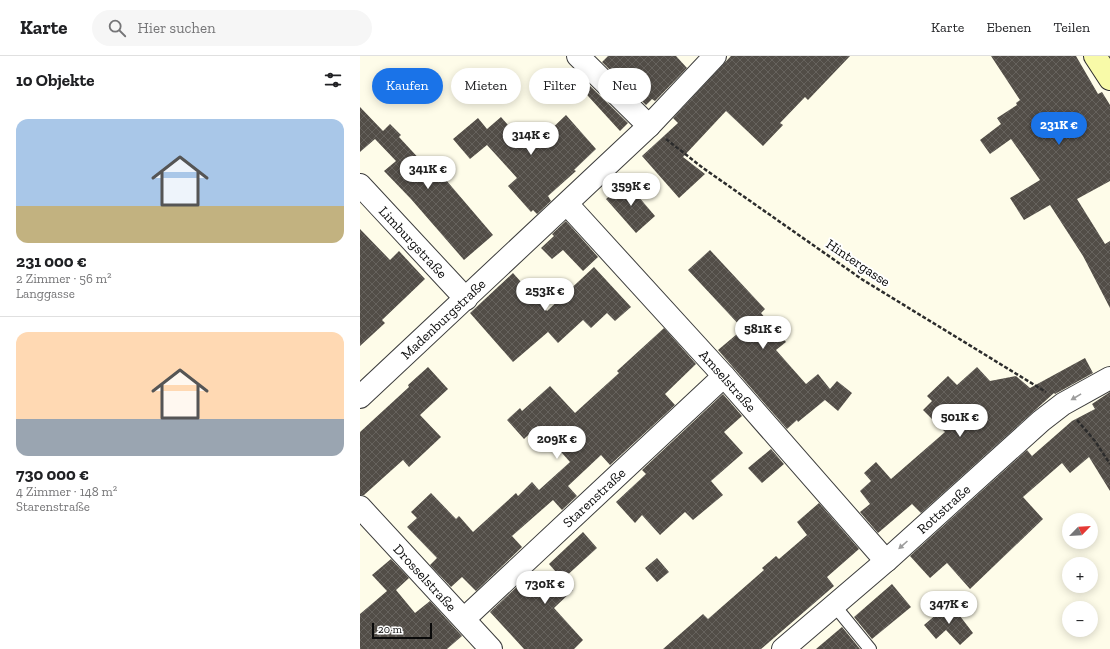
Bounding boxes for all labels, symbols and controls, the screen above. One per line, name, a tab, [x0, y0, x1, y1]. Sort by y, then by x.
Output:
search box	[92, 10, 372, 46]
text: Karte	[20, 16, 68, 39]
icon: search	[106, 17, 128, 39]
text: Hier suchen	[138, 19, 216, 37]
text: Karte	[931, 19, 964, 36]
text: Ebenen	[986, 19, 1031, 36]
text: Teilen	[1053, 19, 1090, 36]
chip: Kaufen	[372, 68, 443, 104]
chip: Mieten	[451, 68, 521, 104]
chip: Filter	[529, 68, 590, 104]
chip: Neu	[598, 68, 651, 104]
icon: filters	[322, 69, 344, 91]
text: 10 Objekte	[16, 70, 94, 90]
pin: 231K €	[1026, 112, 1092, 146]
text: 231K €	[1040, 117, 1078, 132]
pin: 314K €	[498, 122, 564, 156]
text: 314K €	[512, 127, 550, 142]
icon: home	[144, 145, 216, 217]
pin: 341K €	[395, 156, 461, 190]
text: 341K €	[409, 161, 447, 176]
pin: 359K €	[598, 173, 664, 207]
text: 359K €	[611, 178, 651, 193]
street label: Limburgstraße	[375, 203, 451, 282]
street label: Hintergasse	[823, 235, 894, 291]
text: 231 000 €	[16, 251, 87, 271]
text: 2 Zimmer · 56 m²	[16, 271, 112, 286]
street label: Madenburgstraße	[397, 275, 489, 363]
pin: 253K €	[512, 278, 578, 312]
text: 253K €	[525, 283, 565, 298]
text: Langgasse	[16, 286, 75, 301]
pin: 581K €	[730, 316, 796, 350]
text: 581K €	[744, 321, 782, 336]
street label: Amselstraße	[696, 346, 760, 416]
icon: home	[144, 358, 216, 430]
one-way arrow	[1070, 393, 1082, 400]
pin: 501K €	[927, 404, 993, 438]
text: 501K €	[941, 409, 979, 424]
pin: 209K €	[524, 426, 590, 460]
text: 209K €	[537, 431, 577, 446]
text: 730 000 €	[16, 464, 89, 484]
street label: Starenstraße	[559, 464, 629, 531]
street label: Rottstraße	[913, 480, 974, 537]
text: 4 Zimmer · 148 m²	[16, 484, 117, 499]
text: Starenstraße	[16, 499, 90, 514]
north arrow	[1062, 513, 1098, 549]
map controls	[1062, 513, 1098, 637]
street label: Drosselstraße	[390, 540, 461, 615]
one-way arrow	[898, 540, 908, 550]
button: +	[1062, 557, 1098, 593]
pin: 730K €	[512, 571, 578, 605]
text: 730K €	[525, 576, 565, 591]
pin: 347K €	[916, 591, 982, 625]
text: 347K €	[929, 596, 969, 611]
button: −	[1062, 601, 1098, 637]
scale bar	[372, 621, 432, 640]
text: 20 m	[378, 623, 402, 636]

